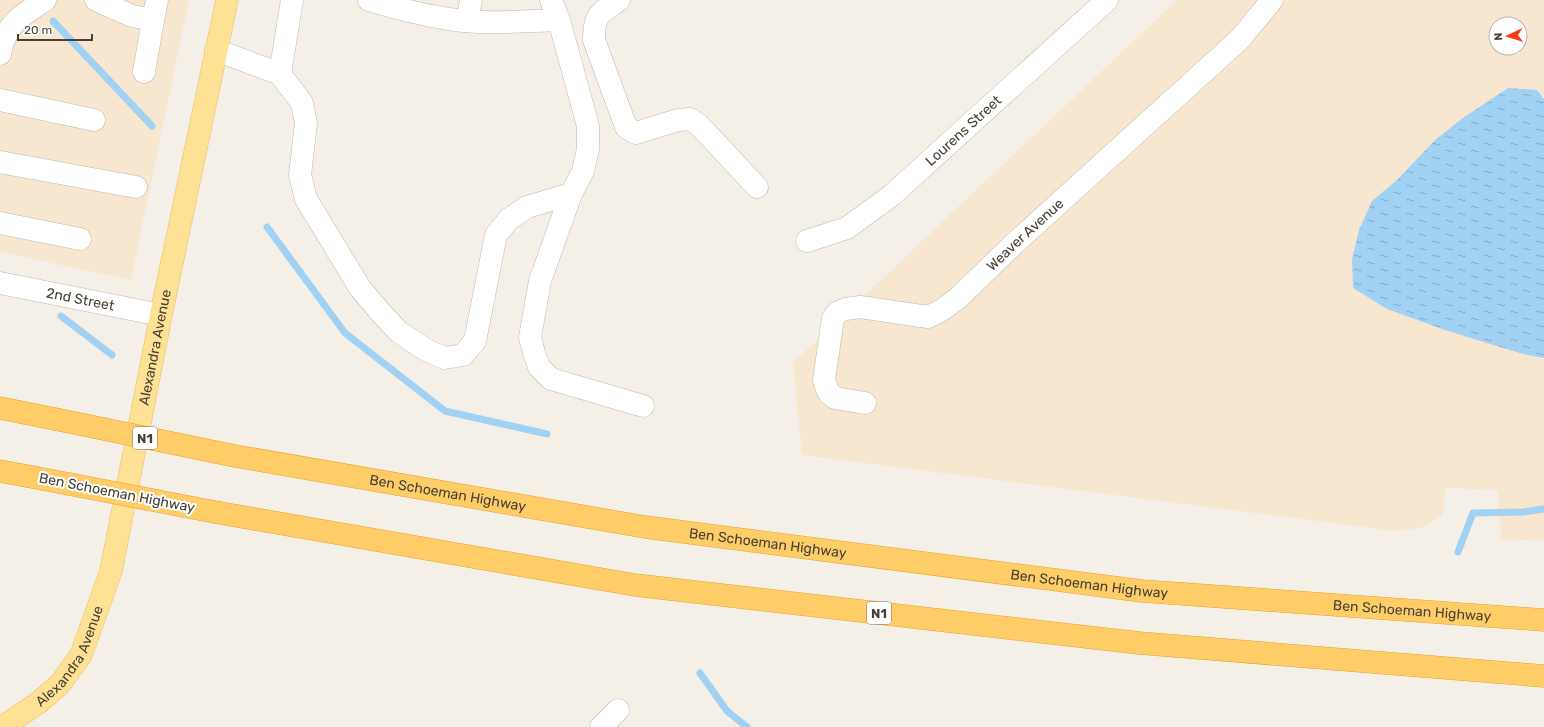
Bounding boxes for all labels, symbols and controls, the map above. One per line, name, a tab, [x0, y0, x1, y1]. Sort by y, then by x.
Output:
scale bar	[18, 16, 92, 42]
north arrow	[1488, 16, 1528, 56]
text: 20 m	[24, 23, 52, 37]
text: N	[1492, 32, 1505, 41]
street label: Lourens Street	[922, 91, 1005, 169]
street label: Weaver Avenue	[983, 195, 1067, 274]
street label: 2nd Street	[45, 284, 116, 314]
street label: Alexandra Avenue	[135, 288, 175, 407]
road number: N1	[133, 427, 157, 449]
street label: Ben Schoeman Highway	[38, 470, 197, 517]
street label: Ben Schoeman Highway	[368, 471, 528, 515]
street label: Ben Schoeman Highway	[688, 524, 848, 561]
street label: Ben Schoeman Highway	[1009, 566, 1169, 601]
street label: Ben Schoeman Highway	[1332, 596, 1492, 625]
road number: N1	[867, 602, 891, 624]
street label: Alexandra Avenue	[32, 603, 107, 710]

